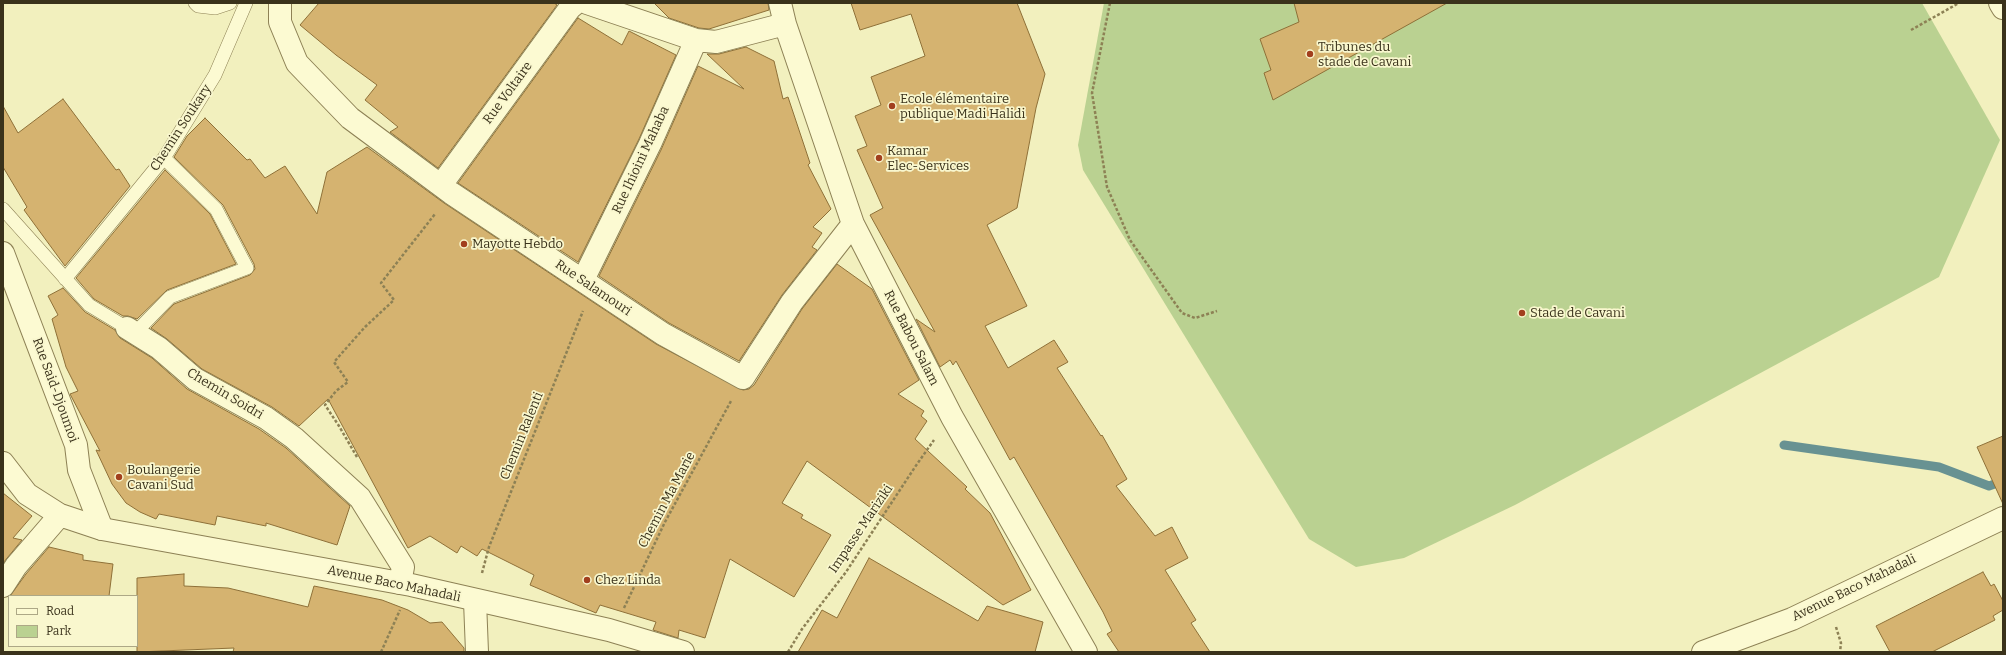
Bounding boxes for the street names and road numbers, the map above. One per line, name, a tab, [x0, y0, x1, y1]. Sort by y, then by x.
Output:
street label: Rue Voltaire	[480, 59, 536, 127]
street label: Chemin Soukary	[147, 82, 215, 174]
street label: Rue Ihioini Mahaba	[609, 104, 673, 216]
street label: Rue Salamouri	[552, 257, 634, 319]
street label: Rue Babou Salam	[880, 288, 942, 388]
street label: Rue Said-Djoumoi	[29, 336, 81, 444]
street label: Chemin Soidri	[184, 365, 266, 423]
street label: Chemin Ralenti	[497, 390, 547, 482]
street label: Chemin Ma Marie	[635, 449, 699, 551]
street label: Impasse Mariziki	[826, 482, 896, 576]
street label: Avenue Baco Mahadali	[1789, 551, 1919, 625]
street label: Avenue Baco Mahadali	[326, 562, 462, 606]

